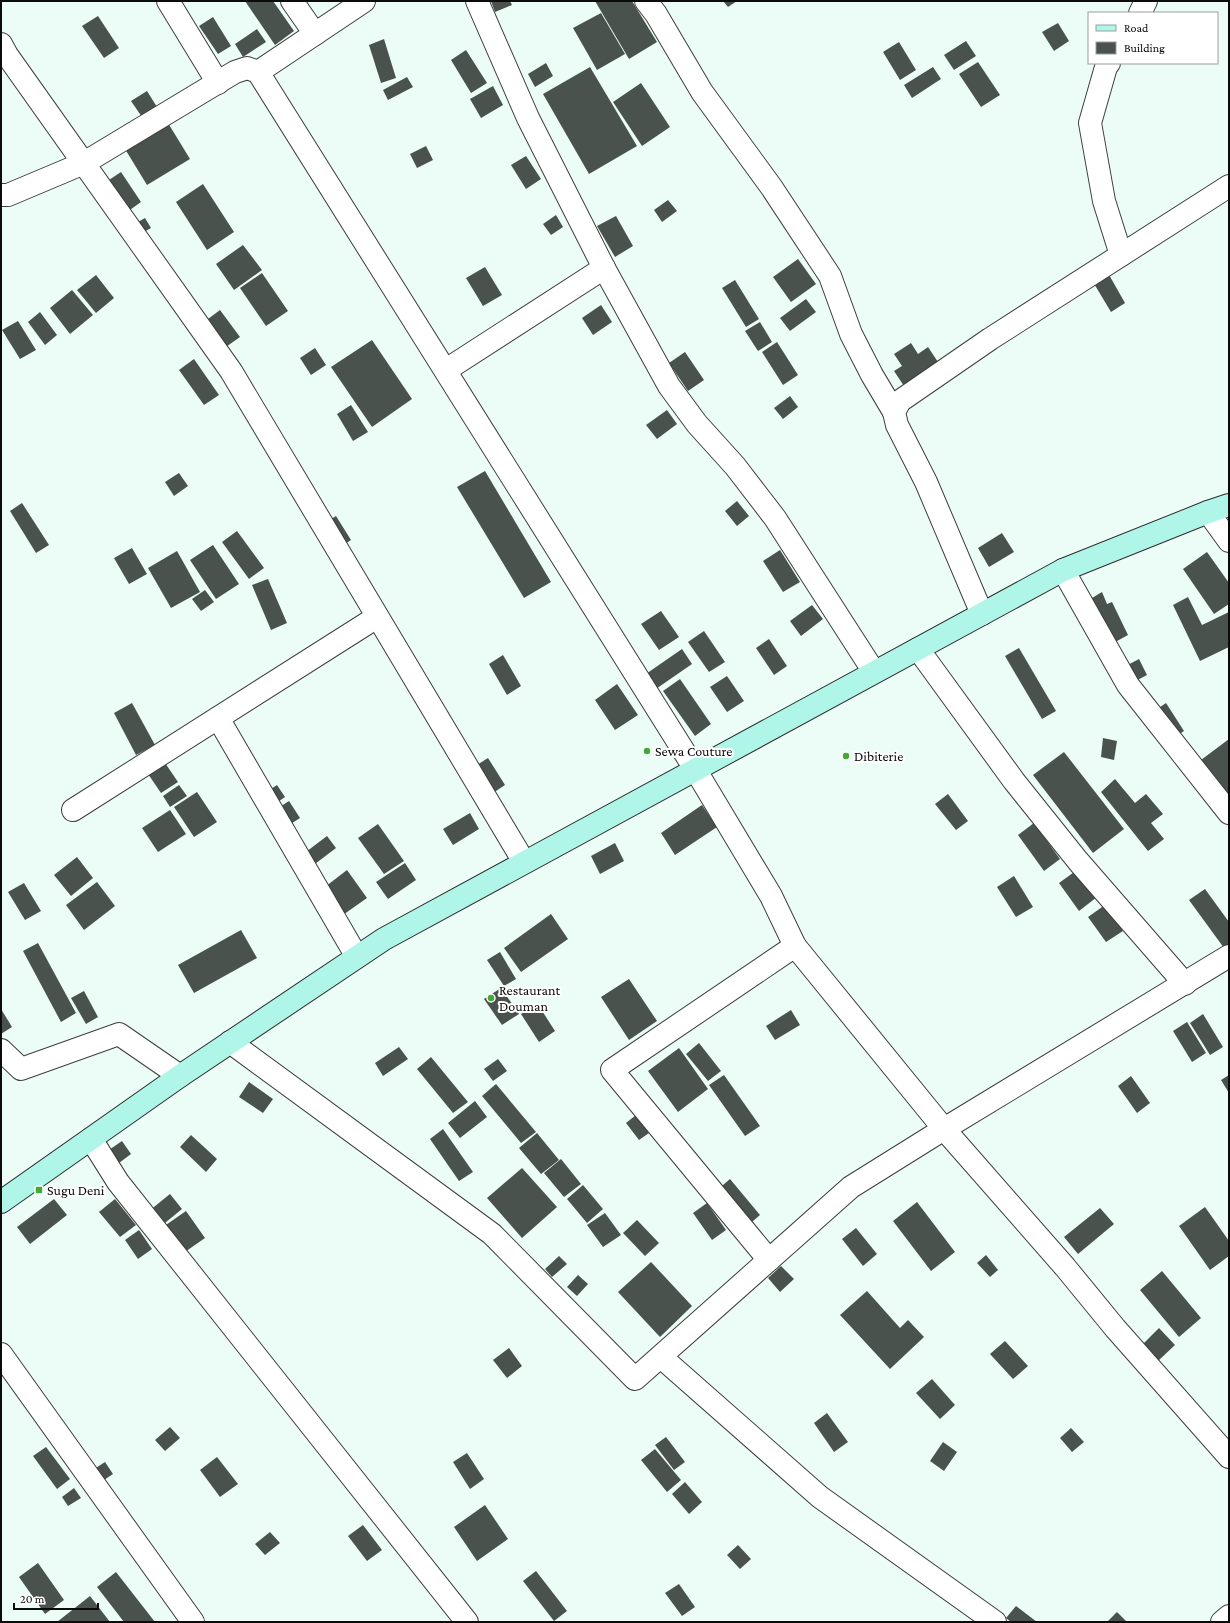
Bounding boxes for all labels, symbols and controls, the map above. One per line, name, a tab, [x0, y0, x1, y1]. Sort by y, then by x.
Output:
legend	[1088, 12, 1218, 64]
text: Road	[1124, 21, 1149, 35]
text: Building	[1124, 41, 1165, 55]
place label: Sewa Couture	[655, 743, 732, 759]
marker: Sewa Couture	[642, 746, 652, 756]
place label: Dibiterie	[854, 748, 903, 764]
marker: Dibiterie	[841, 751, 851, 761]
place label: Restaurant Douman	[499, 982, 560, 1014]
marker: Restaurant Douman	[486, 993, 496, 1003]
place label: Sugu Deni	[47, 1182, 105, 1198]
marker: Sugu Deni	[34, 1185, 44, 1195]
scale bar	[14, 1585, 98, 1611]
text: 20 m	[20, 1592, 45, 1606]

